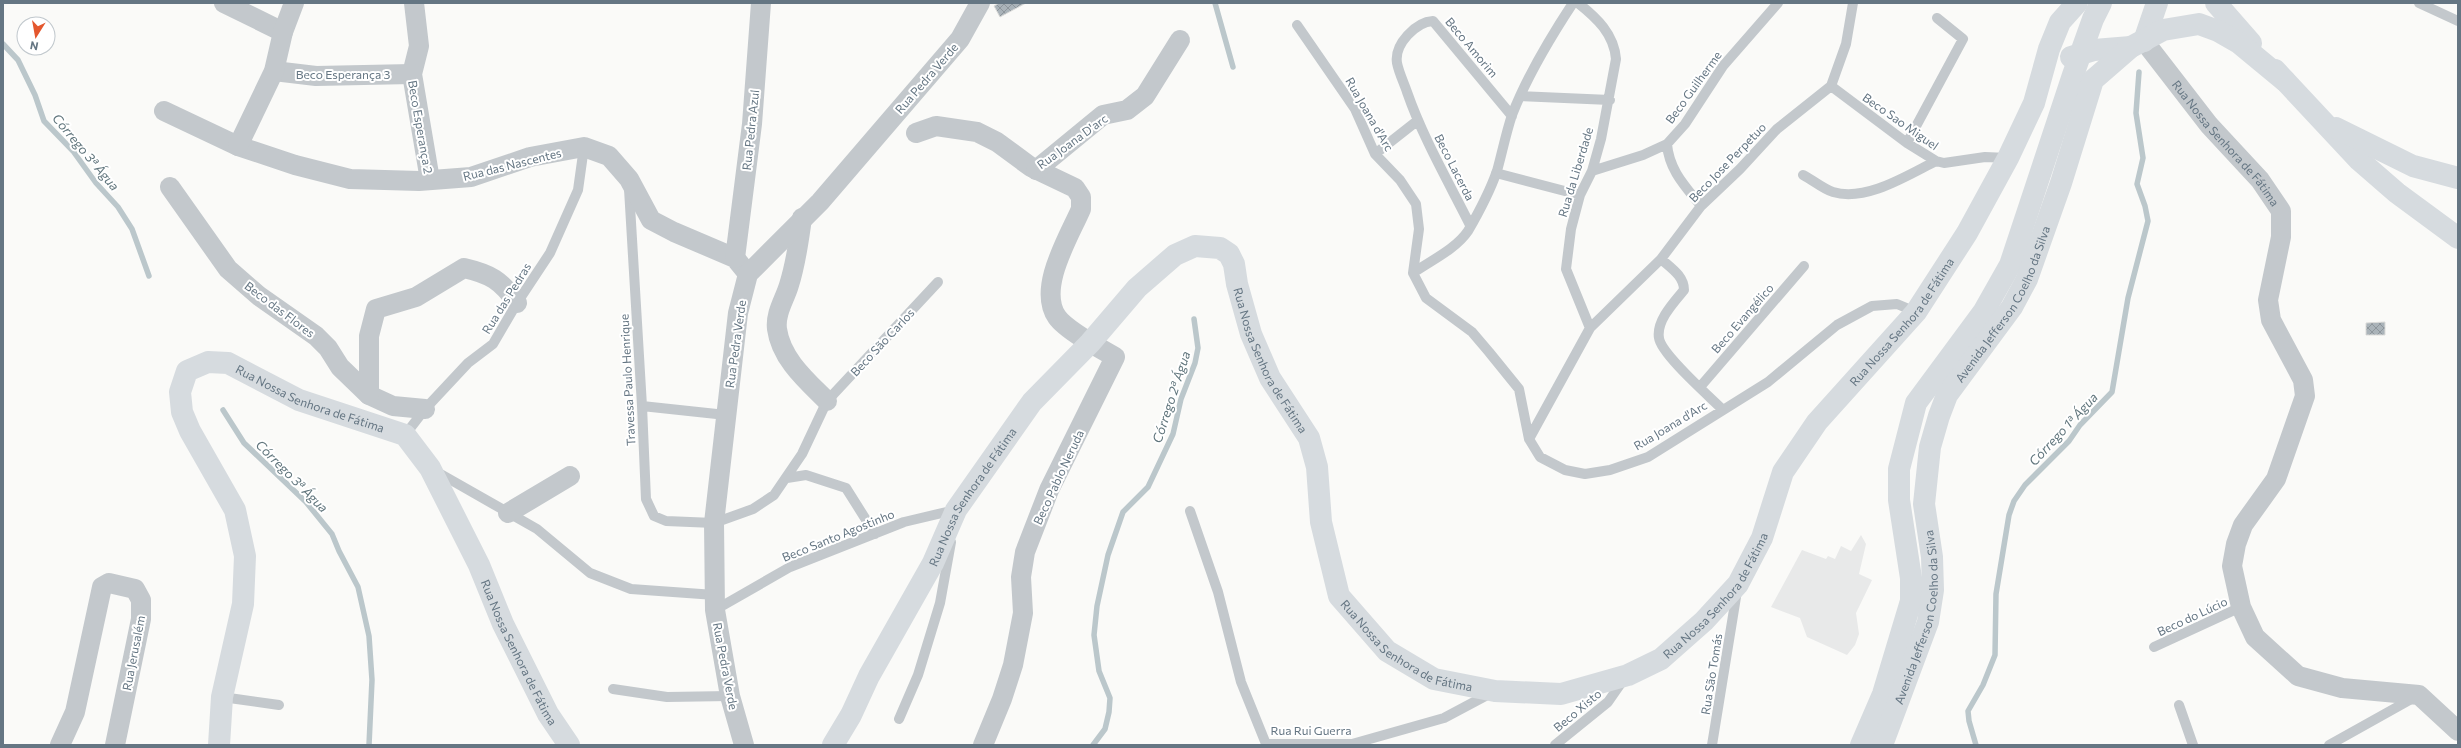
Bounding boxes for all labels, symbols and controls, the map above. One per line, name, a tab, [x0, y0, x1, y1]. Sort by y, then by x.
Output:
street label: Beco Amorim	[1443, 14, 1501, 80]
north arrow	[16, 16, 56, 56]
text: N	[29, 39, 39, 53]
street label: Rua Pedra Verde	[892, 40, 960, 116]
street label: Beco Guilherme	[1662, 48, 1724, 126]
street label: Beco Esperança 3	[296, 67, 390, 81]
street label: Rua Joana d'Arc	[1342, 74, 1397, 154]
street label: Rua Nossa Senhora de Fátima	[2170, 77, 2282, 209]
street label: Beco Esperança 2	[406, 79, 436, 175]
street label: Rua Pedra Azul	[739, 89, 761, 171]
street label: Beco Sao Miguel	[1860, 90, 1942, 152]
water label: Córrego 3ª Água	[49, 110, 124, 194]
street label: Rua Joana D'arc	[1034, 111, 1111, 172]
street label: Beco Jose Perpetuo	[1686, 119, 1769, 205]
street label: Rua da Liberdade	[1555, 125, 1595, 219]
street label: Beco Lacerda	[1432, 131, 1478, 203]
street label: Rua das Nascentes	[461, 145, 563, 183]
street label: Avenida Jefferson Coelho da Silva	[1952, 224, 2052, 385]
street label: Rua Nossa Senhora de Fátima	[1846, 255, 1956, 388]
street label: Rua das Pedras	[479, 260, 533, 336]
street label: Beco das Flores	[242, 278, 318, 340]
street label: Beco Evangélico	[1708, 280, 1776, 356]
street label: Rua Nossa Senhora de Fátima	[1231, 286, 1311, 435]
street label: Rua Pedra Verde	[722, 299, 748, 389]
street label: Beco São Carlos	[847, 305, 917, 379]
street label: Travessa Paulo Henrique	[617, 314, 637, 446]
water label: Córrego 2ª Água	[1148, 349, 1193, 445]
street label: Rua Nossa Senhora de Fátima	[234, 361, 386, 435]
water label: Córrego 1ª Água	[2024, 388, 2101, 469]
street label: Rua Joana d'Arc	[1631, 398, 1710, 453]
street label: Rua Nossa Senhora de Fátima	[925, 425, 1019, 568]
street label: Beco Pablo Neruda	[1030, 427, 1086, 527]
water label: Córrego 3ª Água	[253, 436, 332, 516]
street label: Beco Santo Agostinho	[780, 506, 896, 564]
street label: Avenida Jefferson Coelho da Silva	[1891, 529, 1940, 706]
street label: Rua Nossa Senhora de Fátima	[1660, 531, 1770, 661]
street label: Rua Nossa Senhora de Fátima	[479, 577, 560, 728]
street label: Beco do Lúcio	[2155, 594, 2229, 638]
street label: Rua Nossa Senhora de Fátima	[1338, 597, 1474, 693]
street label: Rua Jerusalém	[119, 614, 148, 692]
street label: Rua Pedra Verde	[711, 621, 741, 711]
street label: Rua São Tomás	[1698, 632, 1724, 716]
street label: Beco Xisto	[1550, 686, 1604, 734]
street label: Rua Rui Guerra	[1271, 723, 1351, 737]

